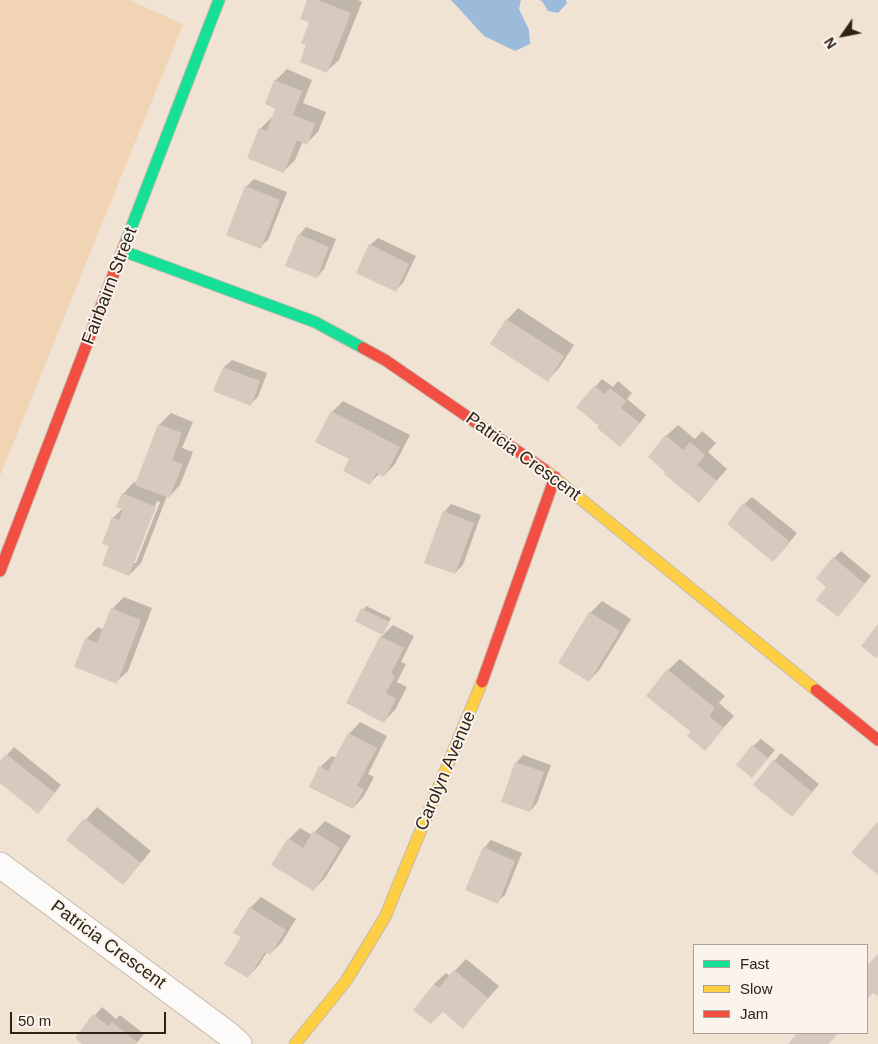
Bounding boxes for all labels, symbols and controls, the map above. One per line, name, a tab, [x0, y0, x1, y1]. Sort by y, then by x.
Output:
north arrow	[818, 10, 868, 60]
text: N	[821, 35, 840, 52]
street label: Fairbairn Street	[78, 224, 142, 348]
street label: Patricia Crescent	[461, 408, 585, 506]
street label: Carolyn Avenue	[411, 708, 481, 834]
street label: Patricia Crescent	[46, 896, 170, 994]
legend	[693, 944, 868, 1034]
text: Fast	[740, 955, 769, 972]
text: Slow	[740, 980, 773, 997]
scale bar	[12, 1002, 169, 1034]
text: Jam	[740, 1005, 768, 1022]
text: 50 m	[18, 1012, 51, 1029]

